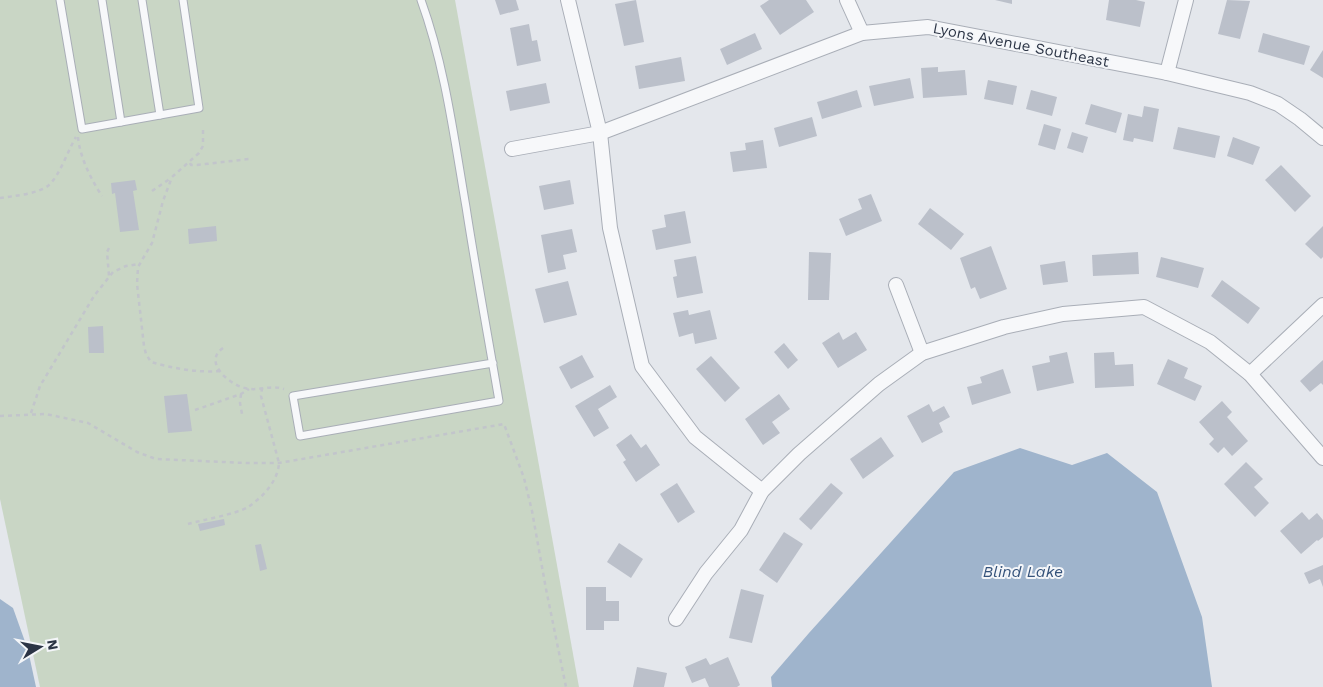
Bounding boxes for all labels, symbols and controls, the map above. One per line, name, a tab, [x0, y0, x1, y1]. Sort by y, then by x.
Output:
street label: Lyons Avenue Southeast	[931, 19, 1111, 71]
water label: Blind Lake	[983, 562, 1063, 581]
north arrow	[15, 622, 65, 672]
text: N	[44, 638, 62, 651]

